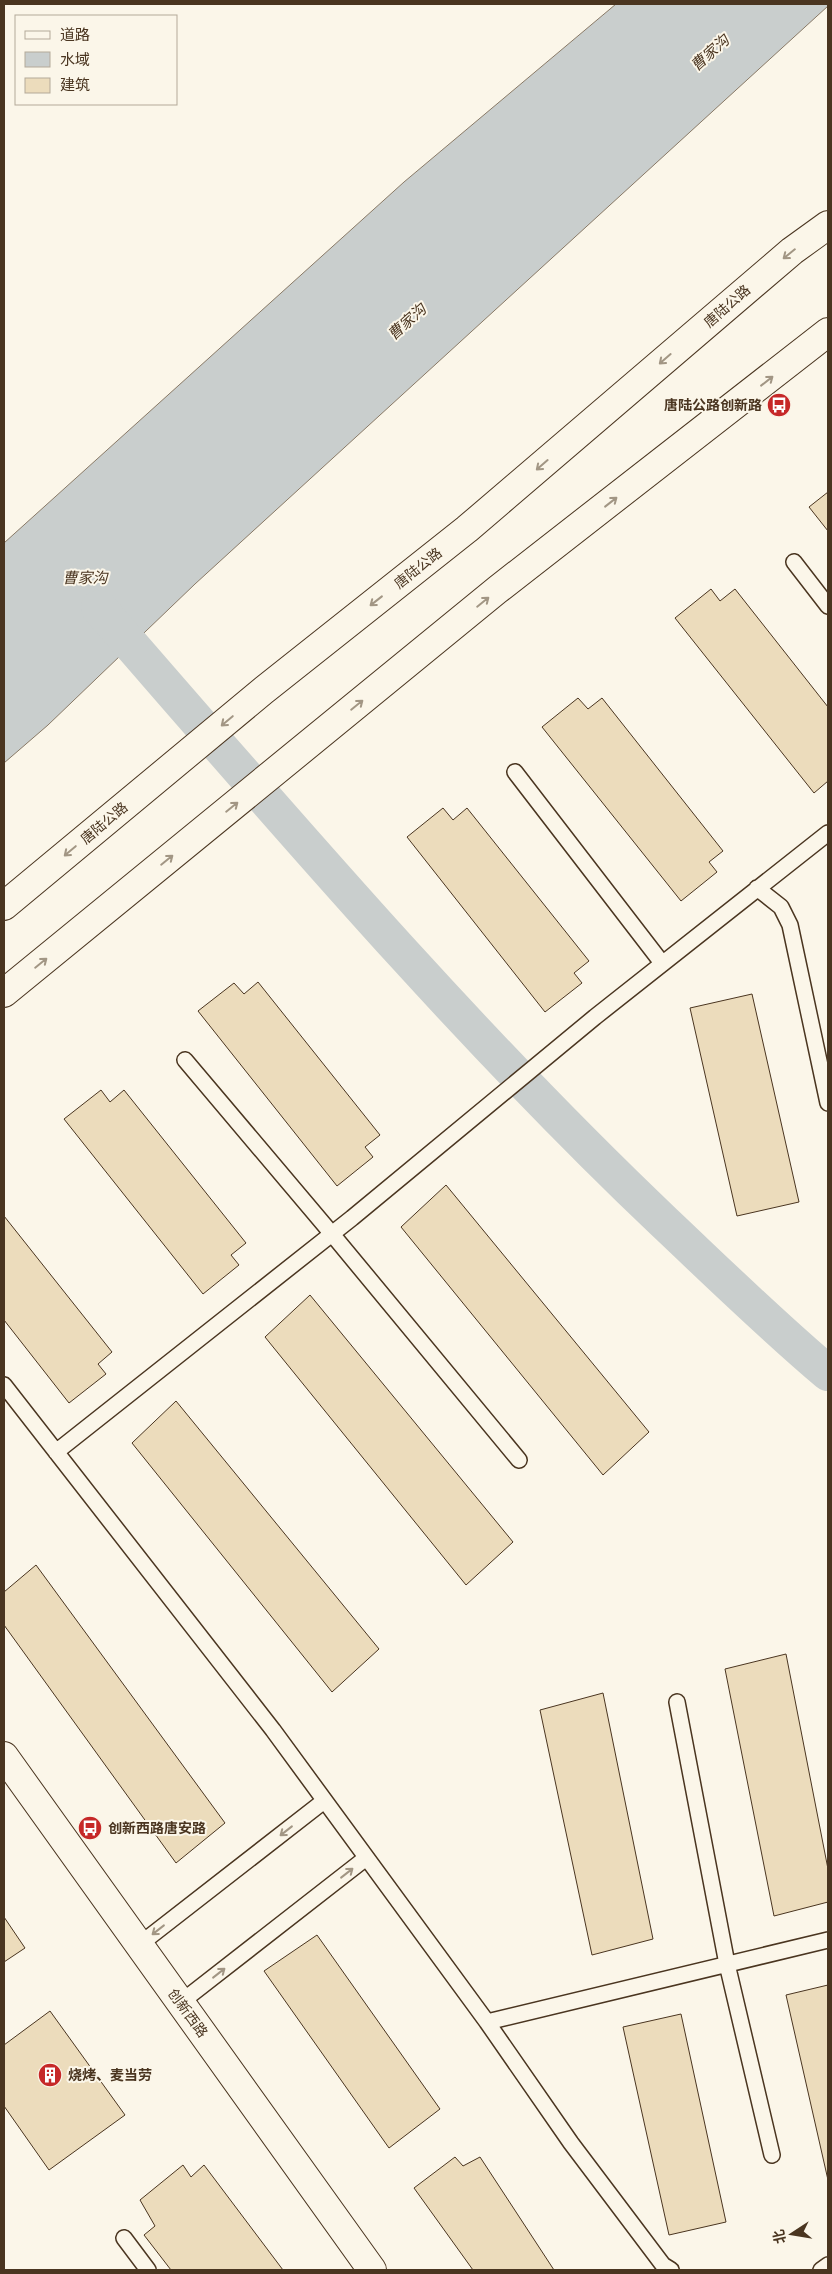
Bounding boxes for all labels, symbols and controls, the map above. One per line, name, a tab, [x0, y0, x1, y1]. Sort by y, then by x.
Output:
legend	[15, 15, 178, 105]
text: 道路	[60, 27, 90, 46]
water label: 曹家沟	[688, 31, 736, 76]
text: 水域	[60, 52, 90, 71]
text: 建筑	[60, 77, 90, 96]
one-way arrow	[783, 248, 796, 259]
street label: 唐陆公路	[701, 282, 755, 332]
water label: 曹家沟	[385, 300, 433, 345]
one-way arrow	[659, 354, 672, 365]
one-way arrow	[760, 375, 773, 386]
bus stop icon: 唐陆公路创新路	[766, 392, 792, 418]
place label: 唐陆公路创新路	[664, 397, 762, 415]
one-way arrow	[536, 459, 549, 470]
one-way arrow	[604, 496, 617, 507]
street label: 唐陆公路	[392, 545, 446, 593]
water label: 曹家沟	[62, 570, 109, 589]
one-way arrow	[370, 596, 383, 607]
one-way arrow	[476, 596, 489, 607]
one-way arrow	[350, 699, 363, 710]
one-way arrow	[221, 715, 234, 726]
street label: 唐陆公路	[78, 800, 132, 849]
one-way arrow	[225, 801, 238, 812]
one-way arrow	[63, 846, 76, 857]
one-way arrow	[160, 854, 173, 865]
one-way arrow	[35, 957, 48, 968]
bus stop icon: 创新西路唐安路	[77, 1815, 103, 1841]
place label: 创新西路唐安路	[108, 1820, 206, 1838]
one-way arrow	[280, 1825, 293, 1836]
one-way arrow	[340, 1867, 353, 1878]
one-way arrow	[152, 1925, 165, 1936]
one-way arrow	[212, 1967, 225, 1978]
street label: 创新西路	[163, 1986, 211, 2042]
building icon: 烧烤、麦当劳	[37, 2062, 63, 2088]
place label: 烧烤、麦当劳	[68, 2067, 152, 2085]
north arrow	[767, 2209, 817, 2259]
text: 北	[771, 2228, 791, 2245]

